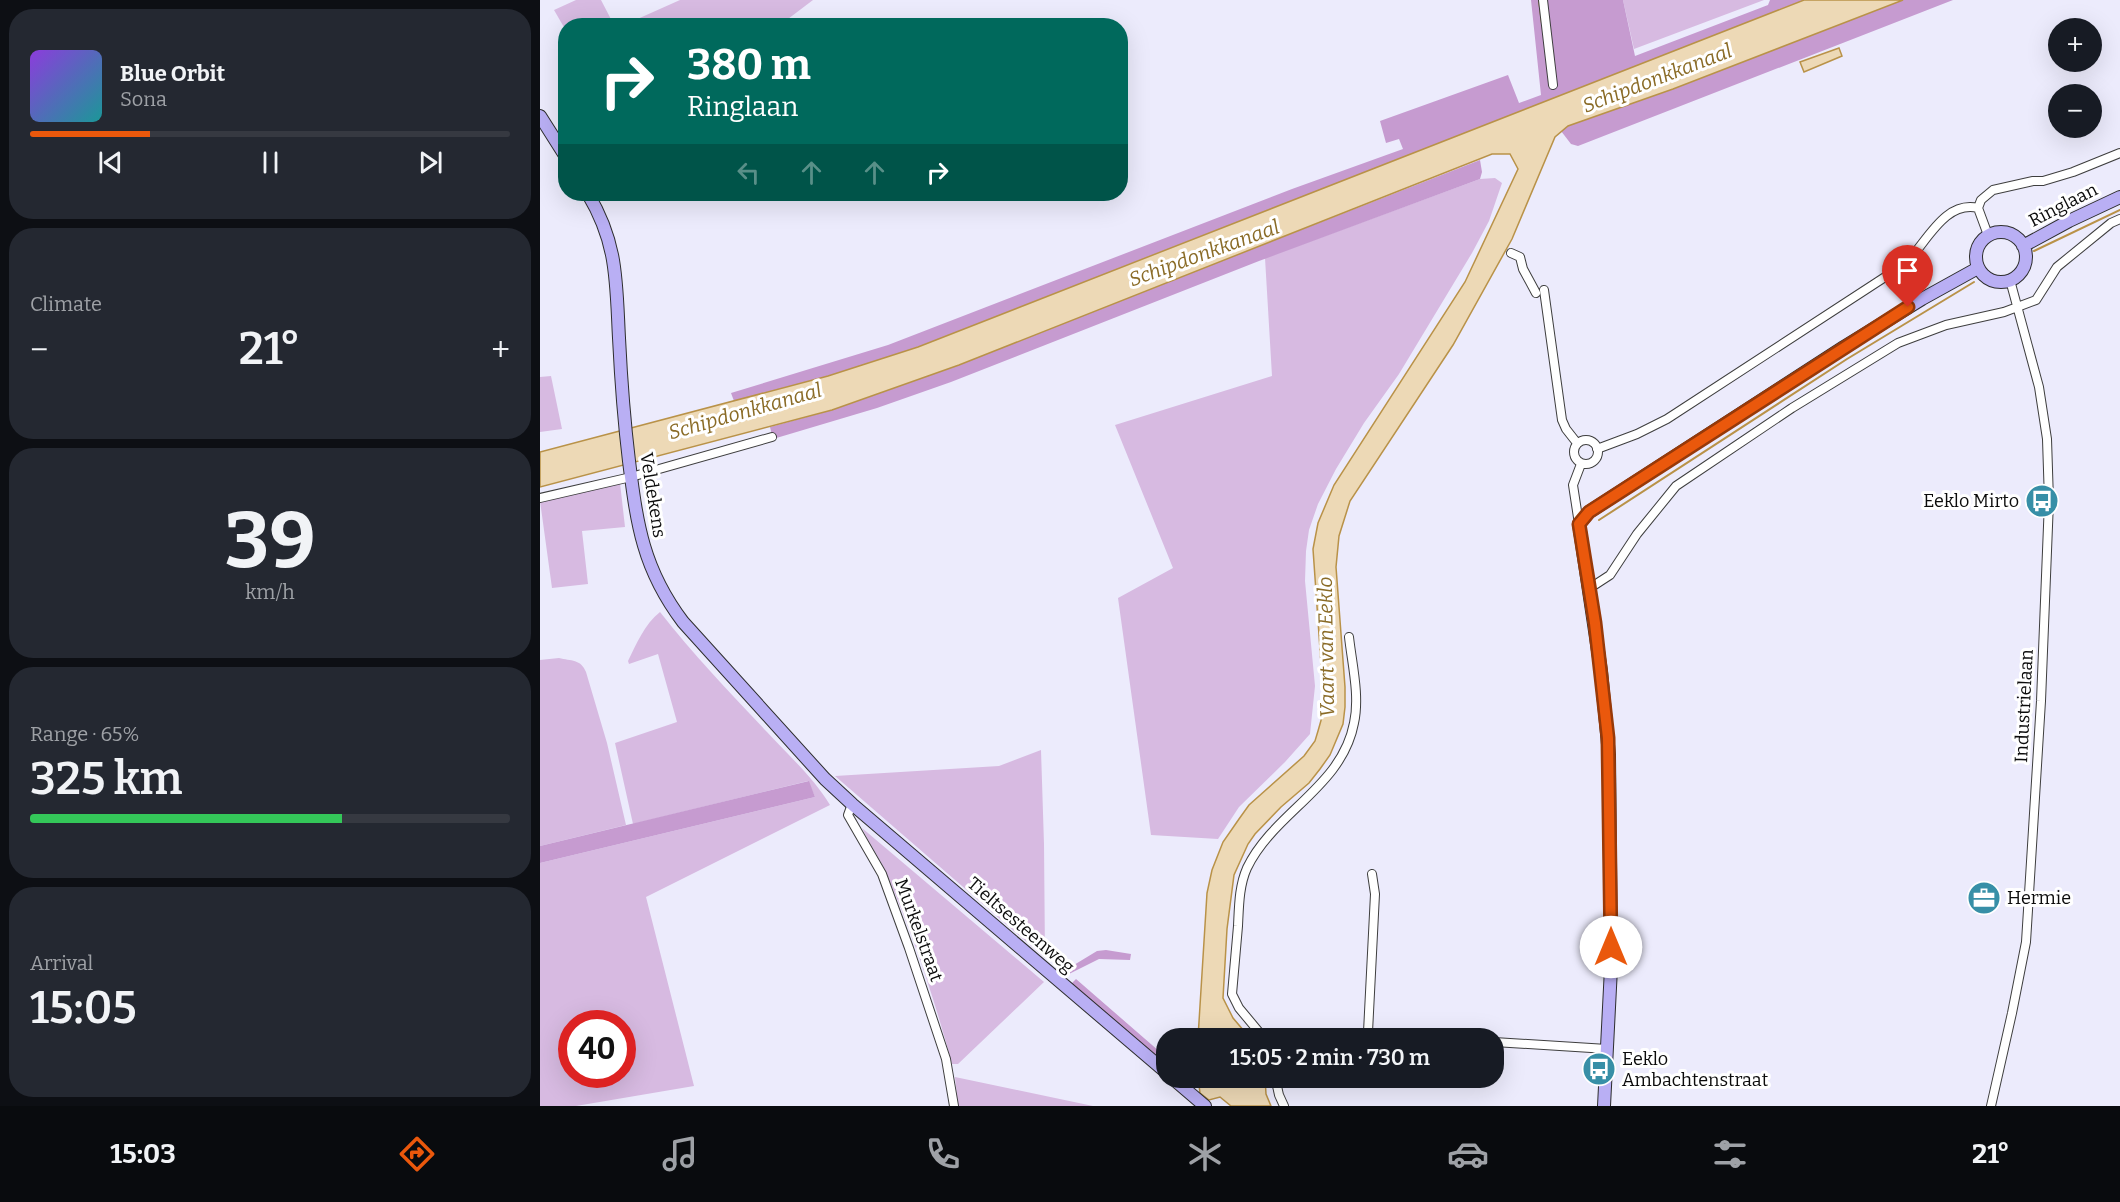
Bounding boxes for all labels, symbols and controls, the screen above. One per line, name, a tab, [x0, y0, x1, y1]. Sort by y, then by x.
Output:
map controls	[2048, 18, 2102, 138]
button: +	[2048, 18, 2102, 72]
water label: Schipdonkkanaal	[1579, 38, 1735, 118]
text: 380 m	[687, 40, 811, 90]
icon: right	[588, 42, 666, 120]
text: Blue Orbit	[120, 60, 225, 87]
button: −	[2048, 84, 2102, 138]
text: Sona	[120, 87, 167, 111]
text: Ringlaan	[687, 91, 798, 123]
icon: previous	[94, 146, 127, 179]
icon: pause	[254, 146, 287, 179]
icon: next	[414, 146, 447, 179]
icon: left	[732, 156, 765, 189]
icon: ahead	[795, 156, 828, 189]
icon: ahead	[858, 156, 891, 189]
icon: right	[921, 156, 954, 189]
street label: Ringlaan	[2025, 178, 2102, 232]
water label: Schipdonkkanaal	[1126, 215, 1282, 291]
pin	[1882, 245, 1933, 307]
icon: arrive	[1891, 254, 1924, 287]
text: Climate	[30, 292, 102, 316]
text: 21°	[239, 322, 301, 376]
text: −	[30, 330, 48, 370]
text: +	[491, 330, 510, 370]
water label: Schipdonkkanaal	[666, 378, 824, 444]
street label: Veldekens	[635, 451, 671, 539]
bus stop icon: Eeklo Mirto	[2024, 483, 2060, 519]
place label: Eeklo Mirto	[1923, 490, 2019, 512]
text: 39	[224, 494, 316, 588]
water label: Vaart van Eeklo	[1313, 576, 1339, 718]
text: km/h	[245, 580, 295, 604]
street label: Industrielaan	[2010, 648, 2038, 763]
text: Range · 65%	[30, 722, 139, 746]
text: 325 km	[30, 752, 182, 806]
street label: Tieltsesteenweg	[963, 872, 1079, 978]
street label: Murkelstraat	[890, 875, 948, 985]
office icon: Hermie	[1966, 880, 2002, 916]
place label: Hermie	[2007, 887, 2071, 909]
position arrow	[1579, 915, 1643, 979]
text: Arrival	[30, 951, 93, 975]
text: 15:05	[30, 981, 137, 1035]
speed limit sign: 40	[558, 1010, 636, 1088]
text: 15:05 · 2 min · 730 m	[1230, 1044, 1430, 1071]
place label: Eeklo Ambachtenstraat	[1622, 1048, 1769, 1091]
bus stop icon: Eeklo Ambachtenstraat	[1581, 1051, 1617, 1087]
icon: directions	[396, 1133, 438, 1175]
icon: music	[659, 1133, 701, 1175]
icon: phone	[922, 1133, 964, 1175]
icon: climate	[1184, 1133, 1226, 1175]
icon: car	[1447, 1133, 1489, 1175]
icon: filters	[1709, 1133, 1751, 1175]
text: 15:03	[110, 1138, 176, 1170]
text: 21°	[1972, 1138, 2010, 1170]

